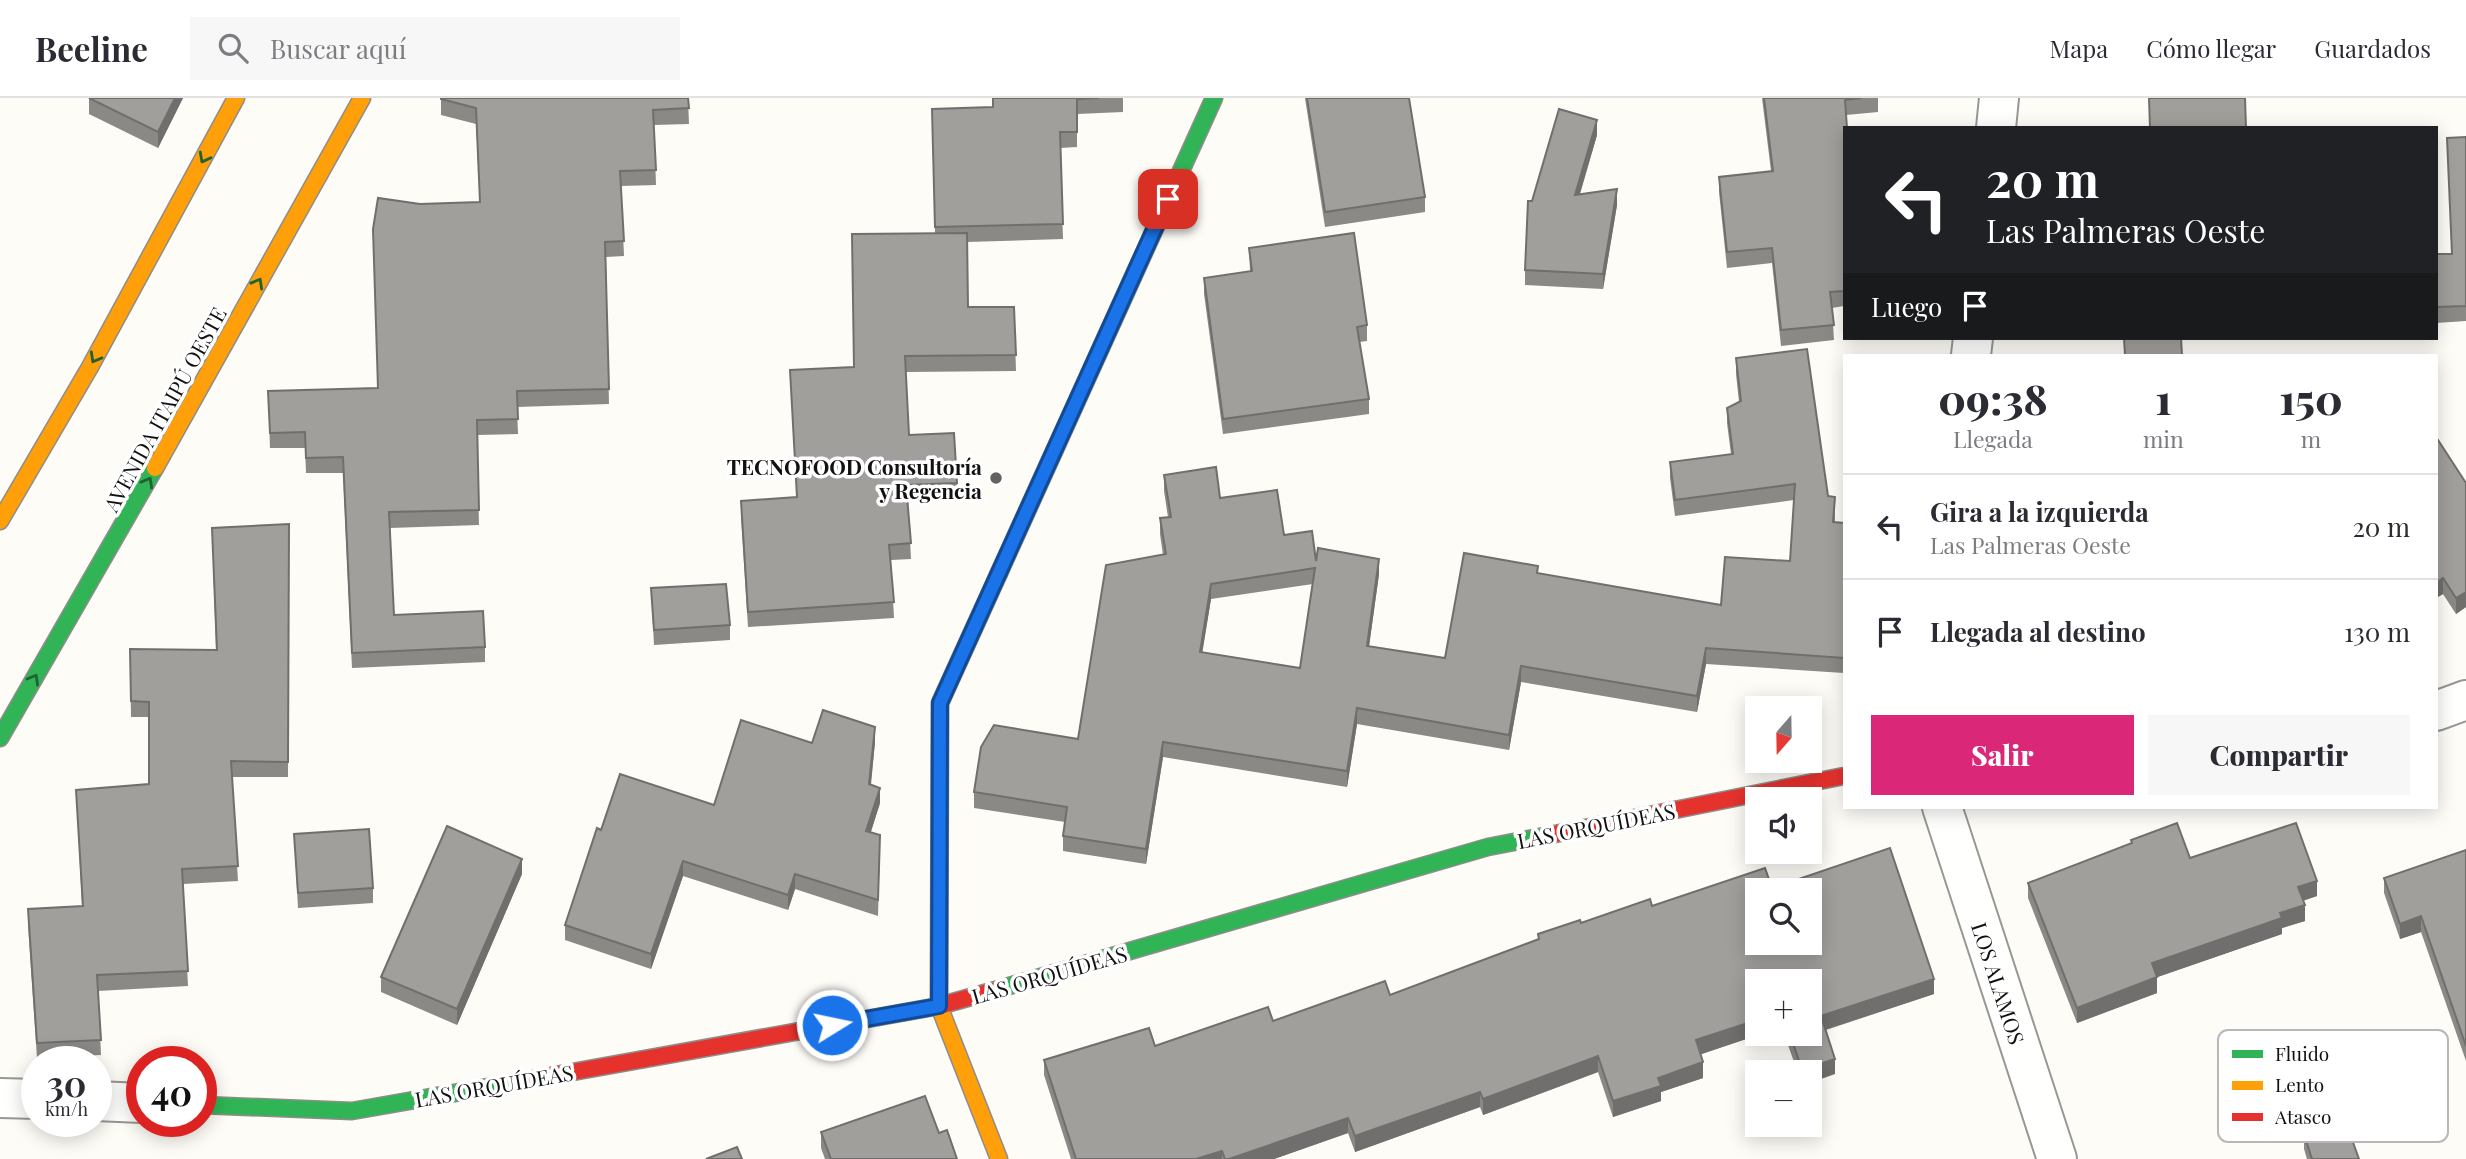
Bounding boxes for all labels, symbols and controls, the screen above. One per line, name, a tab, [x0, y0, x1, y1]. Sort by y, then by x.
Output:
search box	[190, 17, 680, 80]
text: Beeline	[35, 26, 148, 70]
icon: search	[214, 29, 252, 67]
text: Buscar aquí	[270, 31, 406, 66]
text: Mapa	[2050, 32, 2108, 64]
text: Cómo llegar	[2146, 32, 2276, 64]
text: Guardados	[2314, 32, 2431, 64]
text: 20 m	[1986, 145, 2099, 210]
one-way arrow	[198, 151, 212, 164]
icon: left	[1871, 154, 1962, 245]
pin	[1138, 169, 1198, 229]
icon: arrive	[1149, 180, 1187, 218]
text: Las Palmeras Oeste	[1986, 208, 2265, 251]
one-way arrow	[250, 278, 263, 291]
icon: arrive	[1956, 287, 1994, 325]
text: Luego	[1871, 289, 1942, 324]
street label: AVENIDA ITAIPÚ OESTE	[96, 302, 232, 517]
one-way arrow	[90, 351, 103, 363]
text: 09:38	[1938, 370, 2048, 426]
text: 1	[2155, 370, 2171, 426]
text: 150	[2279, 370, 2343, 426]
text: Llegada	[1953, 423, 2033, 454]
text: min	[2143, 423, 2184, 454]
text: m	[2301, 423, 2321, 454]
place label: TECNOFOOD Consultoría y Regencia	[727, 452, 982, 504]
marker: TECNOFOOD Consultoría y Regencia	[988, 470, 1004, 486]
one-way arrow	[140, 477, 153, 489]
text: Gira a la izquierda	[1930, 494, 2149, 529]
icon: left	[1871, 508, 1909, 546]
text: 20 m	[2352, 509, 2410, 544]
text: Las Palmeras Oeste	[1930, 529, 2131, 560]
icon: arrive	[1871, 613, 1909, 651]
text: Llegada al destino	[1930, 614, 2146, 649]
text: 130 m	[2344, 614, 2410, 649]
one-way arrow	[26, 674, 39, 687]
north arrow	[1745, 696, 1822, 774]
map controls	[1745, 696, 1822, 1137]
button: Salir	[1871, 715, 2134, 795]
button: Compartir	[2148, 715, 2410, 795]
button: sound	[1745, 787, 1822, 864]
street label: LAS ORQUÍDEAS	[1515, 796, 1677, 854]
button: search	[1745, 878, 1822, 955]
street label: LOS ALAMOS	[1966, 918, 2032, 1048]
street label: LAS ORQUÍDEAS	[968, 938, 1130, 1010]
button: +	[1745, 969, 1822, 1046]
position arrow	[795, 988, 869, 1062]
legend	[2218, 1030, 2448, 1142]
text: Fluido	[2275, 1040, 2329, 1066]
speed limit sign: 40	[126, 1046, 217, 1137]
street label: LAS ORQUÍDEAS	[413, 1057, 575, 1113]
text: 30	[47, 1059, 86, 1106]
button: −	[1745, 1060, 1822, 1137]
text: Lento	[2275, 1071, 2324, 1097]
text: km/h	[45, 1097, 88, 1121]
text: Atasco	[2274, 1103, 2331, 1129]

